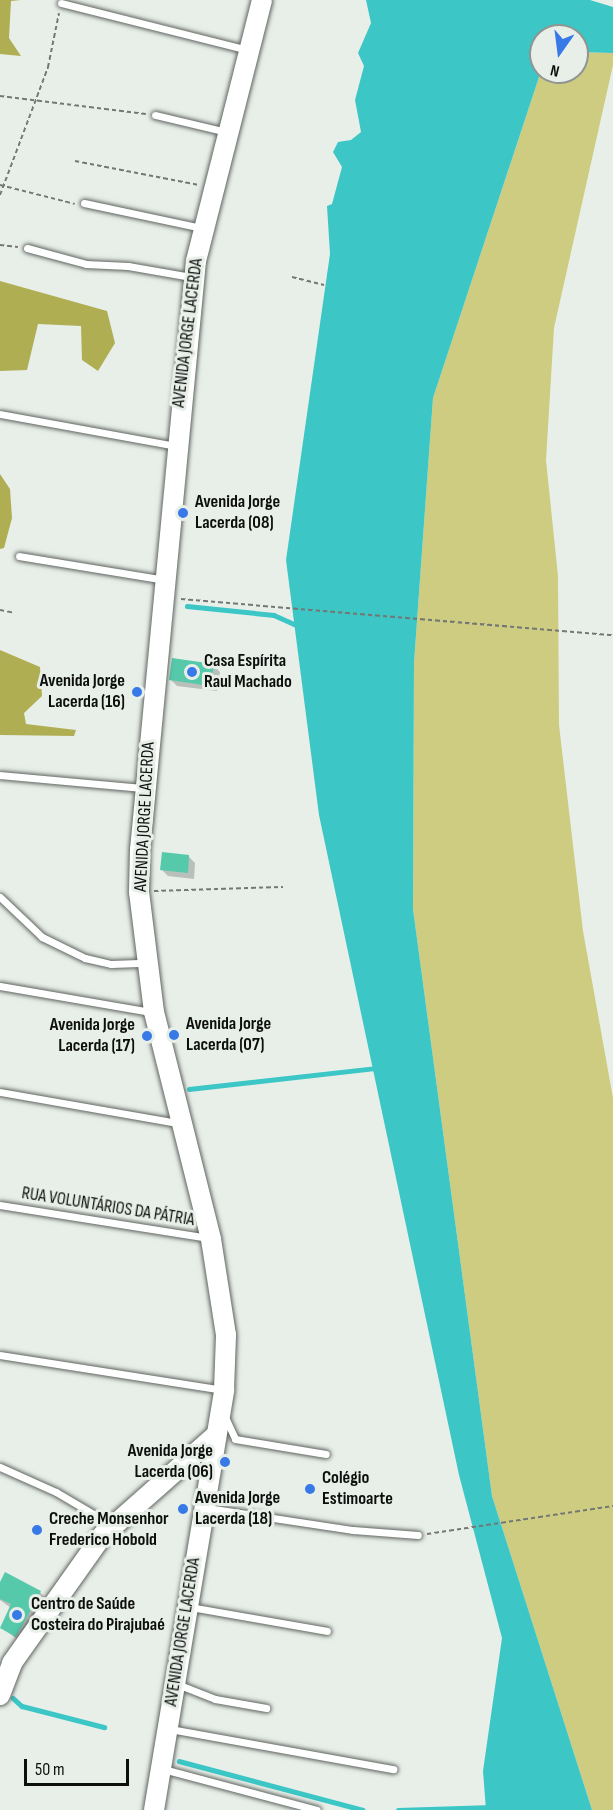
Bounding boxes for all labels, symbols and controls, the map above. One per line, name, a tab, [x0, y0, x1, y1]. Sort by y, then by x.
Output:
north arrow	[529, 24, 589, 84]
text: N	[549, 60, 561, 80]
street label: AVENIDA JORGE LACERDA	[168, 257, 208, 409]
place label: Avenida Jorge Lacerda (08)	[195, 492, 280, 534]
marker: Avenida Jorge Lacerda (08)	[176, 506, 190, 520]
place label: Casa Espírita Raul Machado	[204, 651, 292, 694]
marker: Casa Espírita Raul Machado	[185, 665, 199, 679]
place label: Avenida Jorge Lacerda (16)	[40, 671, 125, 714]
marker: Avenida Jorge Lacerda (16)	[130, 685, 144, 699]
street label: AVENIDA JORGE LACERDA	[130, 742, 160, 892]
place label: Avenida Jorge Lacerda (07)	[186, 1014, 271, 1056]
place label: Avenida Jorge Lacerda (17)	[50, 1015, 135, 1058]
marker: Avenida Jorge Lacerda (07)	[167, 1028, 181, 1042]
marker: Avenida Jorge Lacerda (17)	[140, 1029, 154, 1043]
street label: RUA VOLUNTÁRIOS DA PÁTRIA	[20, 1183, 196, 1231]
place label: Avenida Jorge Lacerda (06)	[128, 1441, 213, 1484]
marker: Avenida Jorge Lacerda (06)	[218, 1455, 232, 1469]
place label: Colégio Estimoarte	[322, 1468, 393, 1510]
marker: Colégio Estimoarte	[303, 1482, 317, 1496]
place label: Avenida Jorge Lacerda (18)	[195, 1488, 280, 1530]
marker: Avenida Jorge Lacerda (18)	[176, 1502, 190, 1516]
place label: Creche Monsenhor Frederico Hobold	[49, 1509, 169, 1552]
marker: Creche Monsenhor Frederico Hobold	[30, 1523, 44, 1537]
street label: AVENIDA JORGE LACERDA	[161, 1556, 205, 1708]
place label: Centro de Saúde Costeira do Pirajubaé	[31, 1594, 165, 1636]
marker: Centro de Saúde Costeira do Pirajubaé	[8, 1606, 26, 1624]
scale bar	[27, 1747, 132, 1785]
text: 50 m	[35, 1759, 65, 1780]

